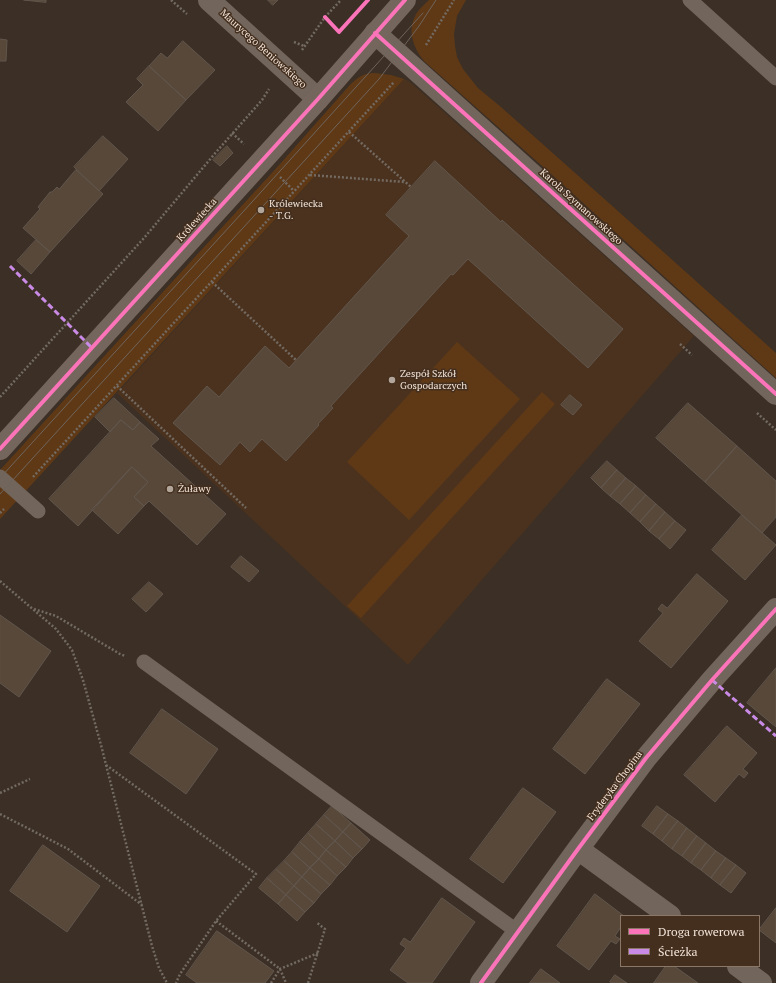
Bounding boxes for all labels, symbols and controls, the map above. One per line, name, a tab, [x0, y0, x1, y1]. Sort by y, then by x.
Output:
street label: Maurycego Beniowskiego	[217, 7, 309, 91]
street label: Karola Szymanowskiego	[537, 167, 625, 247]
street label: Królewiecka	[174, 196, 220, 244]
place label: Królewiecka - T.G.	[269, 198, 323, 222]
marker: Królewiecka - T.G.	[256, 205, 266, 215]
place label: Zespół Szkół Gospodarczych	[400, 368, 467, 392]
marker: Zespół Szkół Gospodarczych	[387, 375, 397, 385]
place label: Żuławy	[178, 483, 211, 495]
marker: Żuławy	[165, 484, 175, 494]
street label: Fryderyka Chopina	[585, 749, 645, 823]
legend	[620, 915, 760, 967]
text: Droga rowerowa	[658, 924, 745, 939]
text: Ścieżka	[658, 944, 698, 959]

